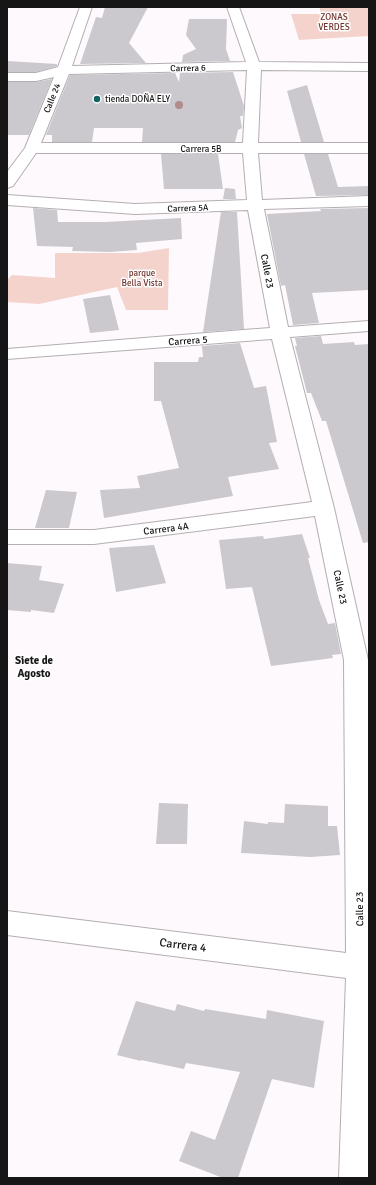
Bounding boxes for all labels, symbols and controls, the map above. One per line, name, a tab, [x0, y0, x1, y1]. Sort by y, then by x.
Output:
park label: ZONAS VERDES	[318, 12, 350, 33]
street label: Carrera 6	[170, 63, 206, 74]
street label: Calle 24	[42, 82, 63, 115]
place label: tienda DOÑA ELY	[105, 93, 171, 105]
marker: tienda DOÑA ELY	[92, 94, 102, 104]
street label: Carrera 5B	[181, 144, 222, 155]
street label: Carrera 5A	[167, 202, 209, 215]
street label: Calle 23	[258, 253, 276, 289]
park label: parque Bella Vista	[122, 268, 163, 289]
street label: Carrera 5	[168, 334, 208, 348]
street label: Carrera 4A	[143, 520, 189, 538]
street label: Calle 23	[331, 569, 349, 605]
district label: Siete de Agosto	[15, 654, 54, 680]
street label: Calle 23	[354, 892, 366, 926]
street label: Carrera 4	[158, 935, 208, 956]

